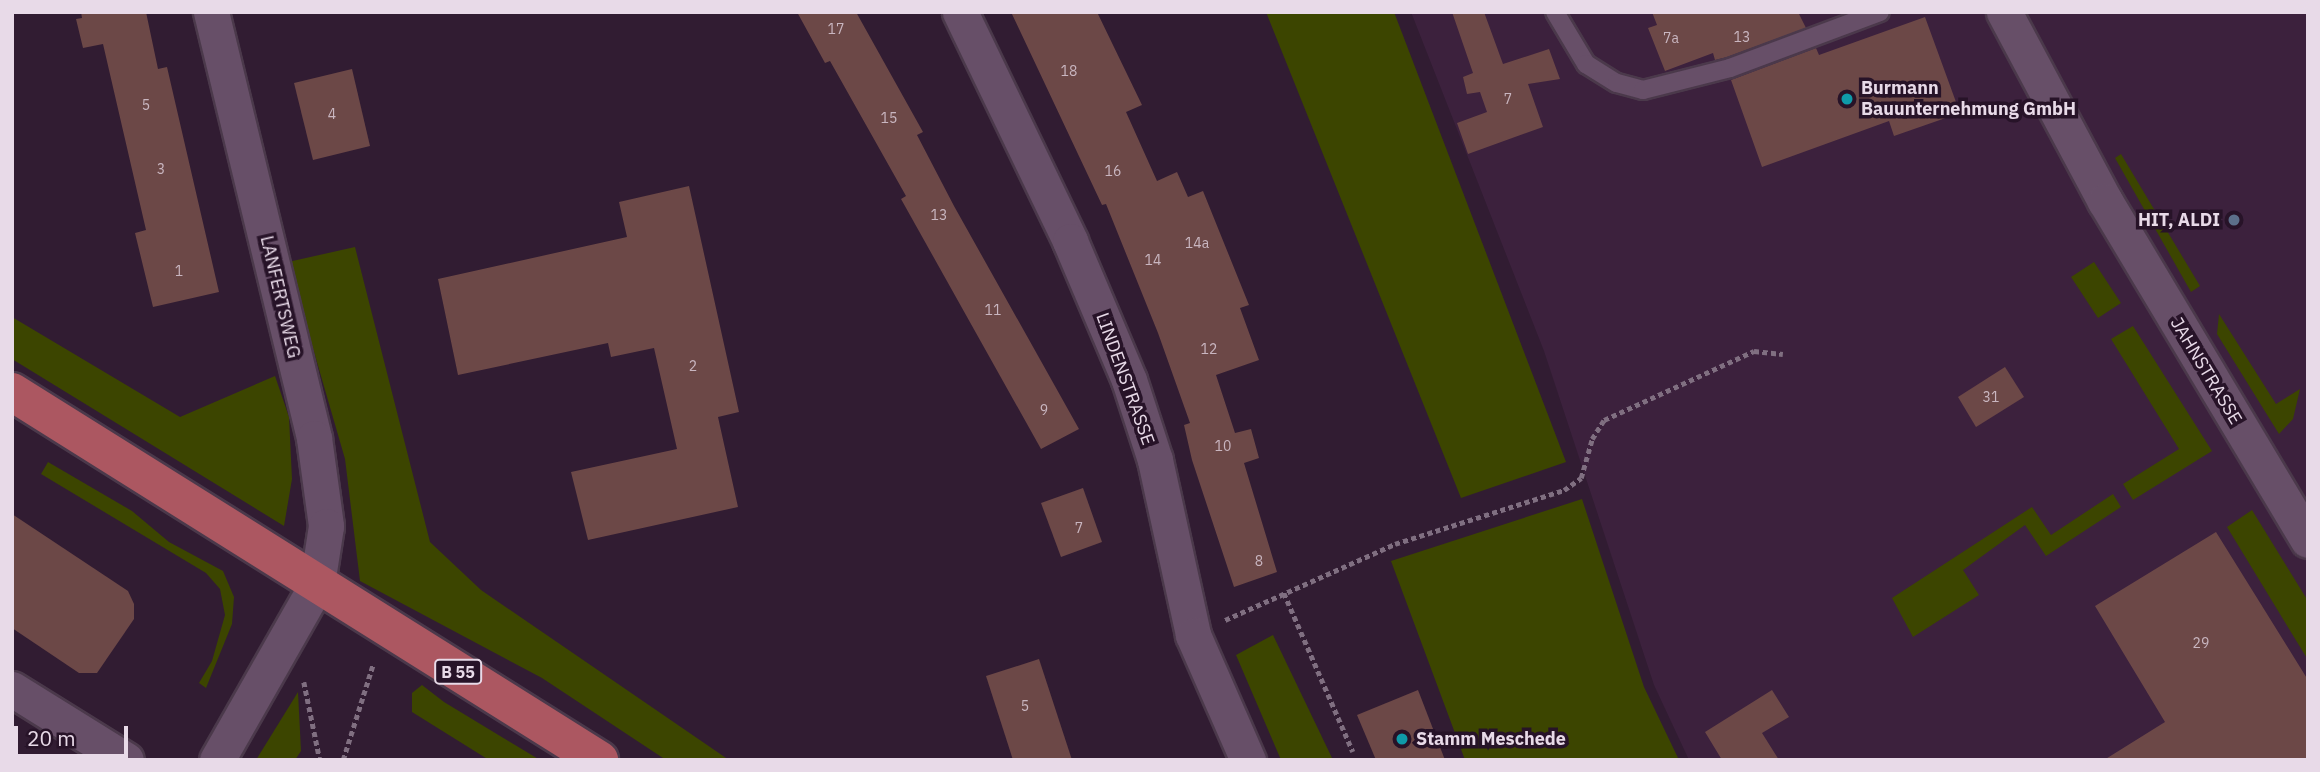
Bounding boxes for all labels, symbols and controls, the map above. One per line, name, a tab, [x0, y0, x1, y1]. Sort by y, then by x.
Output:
house number: 17	[828, 21, 844, 37]
house number: 13	[1734, 29, 1750, 45]
house number: 7a	[1663, 30, 1679, 46]
house number: 18	[1061, 63, 1077, 79]
place label: Burmann Bauunternehmung GmbH	[1861, 78, 2076, 120]
house number: 7	[1504, 91, 1512, 107]
marker: Burmann Bauunternehmung GmbH	[1839, 91, 1855, 107]
house number: 5	[142, 97, 150, 113]
house number: 4	[328, 106, 336, 122]
house number: 15	[881, 110, 897, 126]
house number: 3	[157, 161, 165, 177]
house number: 16	[1105, 163, 1121, 179]
house number: 13	[931, 207, 947, 223]
place label: HIT, ALDI	[2138, 209, 2220, 231]
marker: HIT, ALDI	[2226, 212, 2242, 228]
street label: LANFERTSWEG	[255, 234, 305, 360]
house number: 14a	[1185, 235, 1209, 251]
house number: 14	[1145, 252, 1161, 268]
house number: 1	[175, 263, 183, 279]
house number: 11	[985, 302, 1001, 318]
street label: LINDENSTRASSE	[1091, 310, 1159, 448]
street label: JAHNSTRASSE	[2166, 314, 2246, 428]
house number: 12	[1201, 341, 1217, 357]
house number: 2	[689, 358, 697, 374]
house number: 31	[1983, 389, 1999, 405]
house number: 9	[1040, 402, 1048, 418]
house number: 10	[1215, 438, 1231, 454]
house number: 7	[1075, 520, 1083, 536]
house number: 8	[1255, 553, 1263, 569]
house number: 29	[2193, 635, 2209, 651]
road number: B 55	[434, 660, 482, 684]
house number: 5	[1021, 698, 1029, 714]
scale bar	[18, 712, 131, 756]
text: 20 m	[27, 724, 76, 752]
place label: Stamm Meschede	[1416, 728, 1566, 750]
marker: Stamm Meschede	[1394, 731, 1410, 747]

